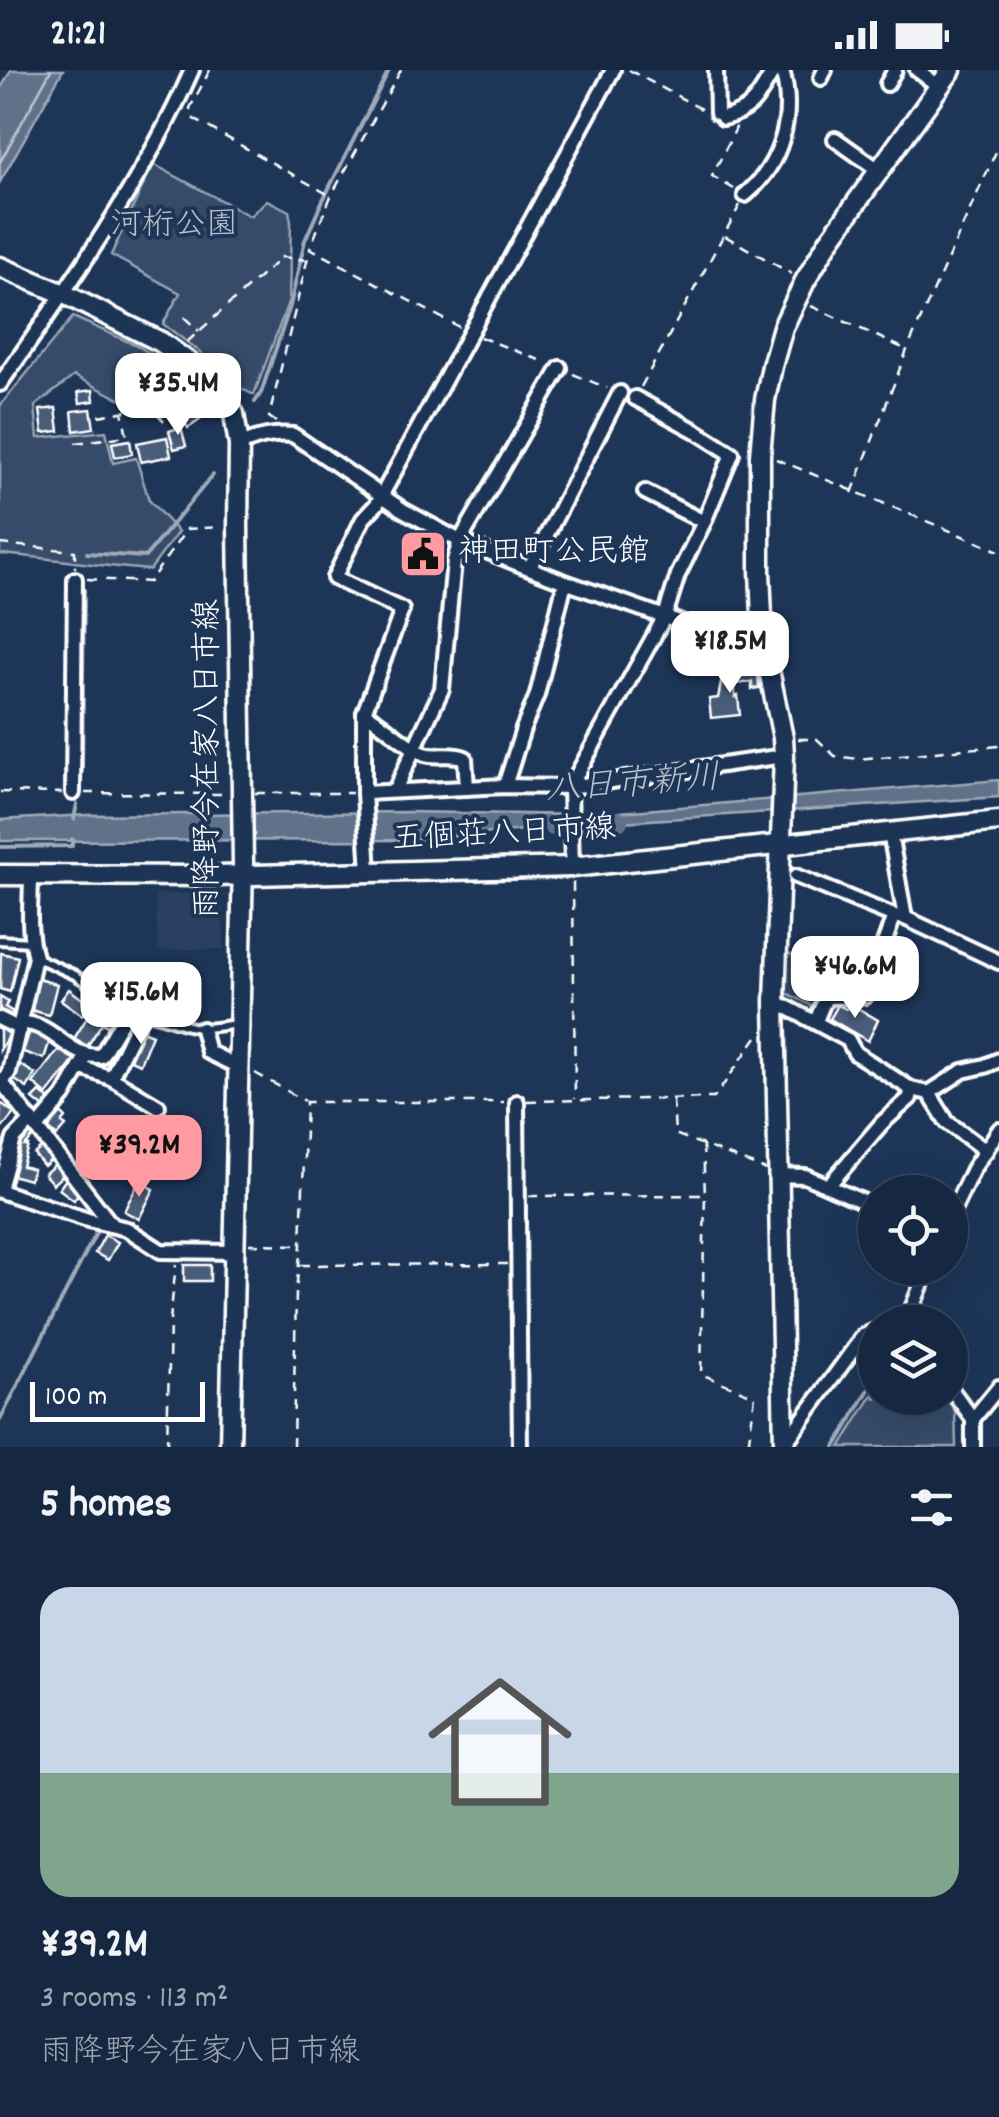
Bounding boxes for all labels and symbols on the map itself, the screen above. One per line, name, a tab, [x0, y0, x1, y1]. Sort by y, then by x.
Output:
park label: 河桁公園	[110, 204, 238, 250]
pin: ¥35.4M	[97, 353, 259, 438]
public building icon: 神田町公民館	[397, 528, 449, 580]
place label: 神田町公民館	[458, 531, 650, 577]
street label: 雨降野今在家八日市線	[187, 599, 233, 919]
pin: ¥18.5M	[649, 611, 811, 696]
water label: 八日市新川	[544, 755, 722, 817]
street label: 五個荘八日市線	[391, 807, 617, 865]
pin: ¥46.6M	[774, 936, 936, 1021]
pin: ¥15.6M	[60, 962, 222, 1047]
pin: ¥39.2M	[58, 1115, 220, 1200]
scale bar	[30, 1377, 205, 1422]

